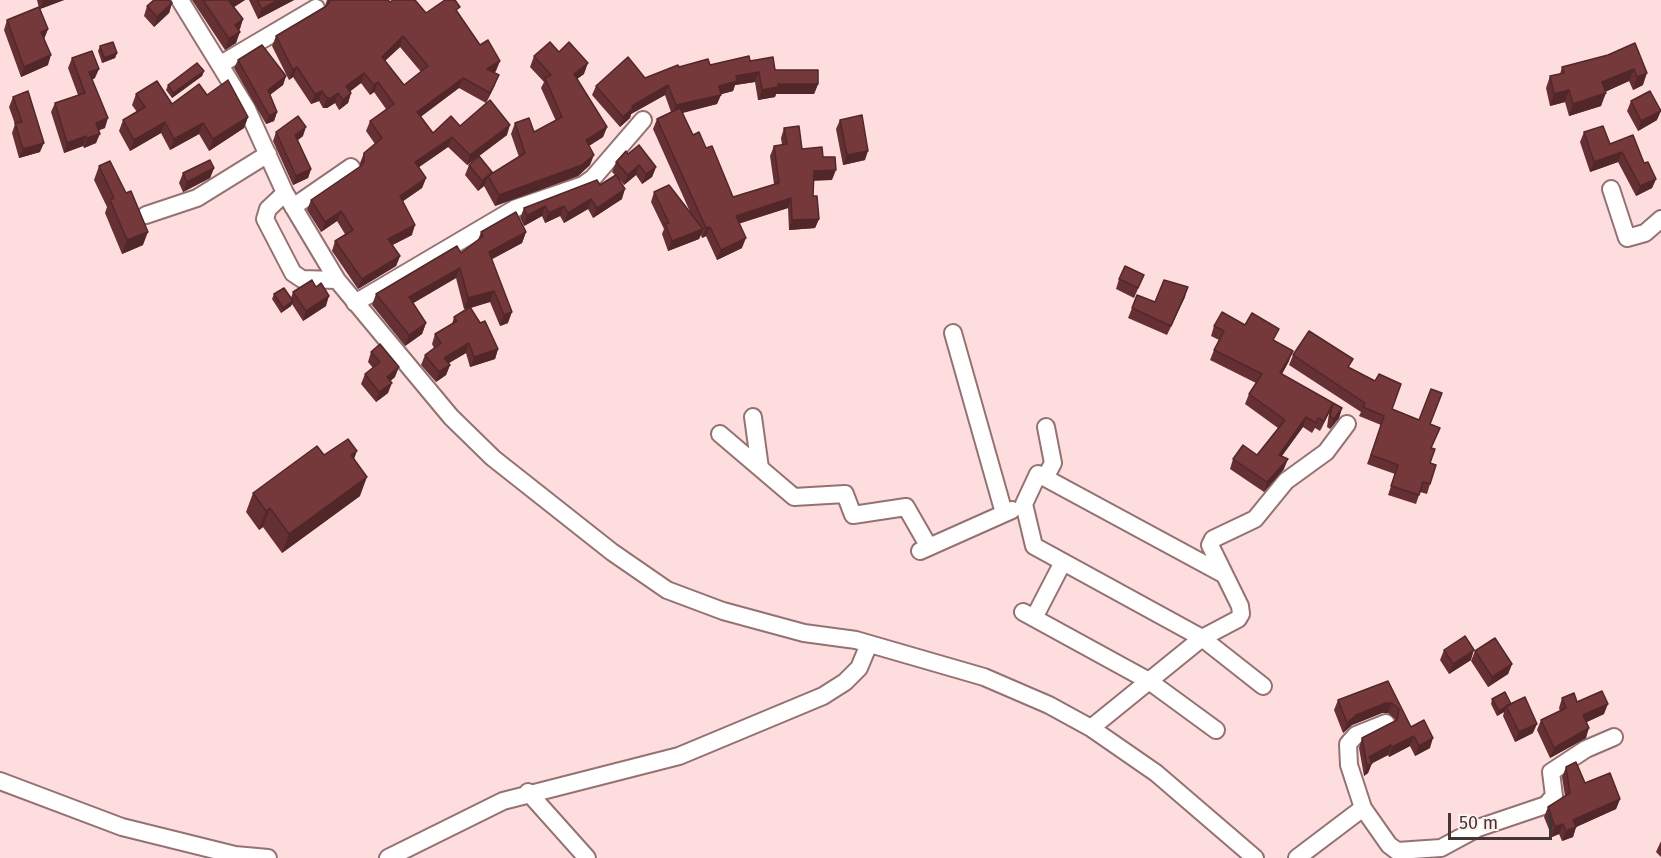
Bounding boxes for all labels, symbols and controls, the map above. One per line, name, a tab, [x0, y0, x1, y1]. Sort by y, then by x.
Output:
scale bar	[1451, 801, 1554, 839]
text: 50 m	[1459, 812, 1498, 834]

